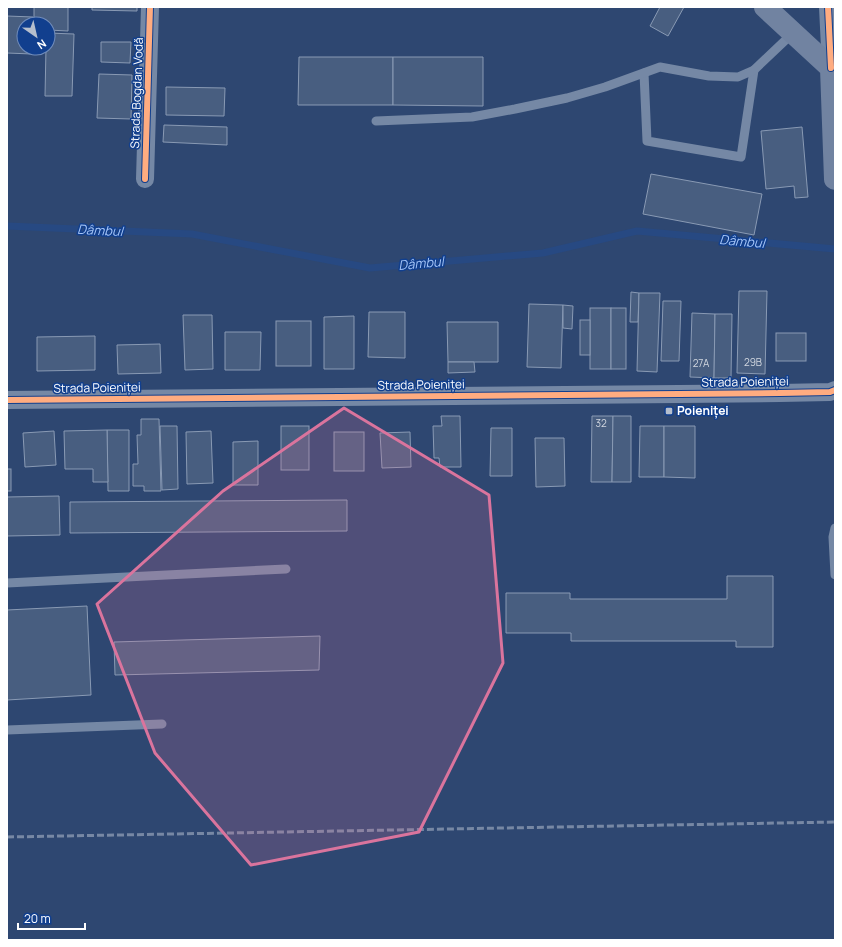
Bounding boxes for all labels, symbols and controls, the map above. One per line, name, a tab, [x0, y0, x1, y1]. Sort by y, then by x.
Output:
north arrow	[16, 16, 56, 56]
text: N	[34, 36, 49, 53]
street label: Strada Bogdan Vodă	[126, 37, 147, 149]
water label: Dâmbul	[77, 220, 125, 240]
water label: Dâmbul	[719, 230, 767, 252]
water label: Dâmbul	[398, 252, 446, 274]
house number: 29B	[744, 355, 762, 369]
house number: 27A	[693, 356, 710, 370]
street label: Strada Poieniței	[701, 372, 789, 391]
street label: Strada Poieniței	[377, 375, 465, 394]
street label: Strada Poieniței	[53, 378, 141, 397]
place label: Poieniței	[677, 402, 729, 419]
marker: Poieniței	[664, 406, 674, 416]
house number: 32	[595, 416, 607, 430]
scale bar	[18, 905, 85, 931]
text: 20 m	[24, 910, 51, 927]

